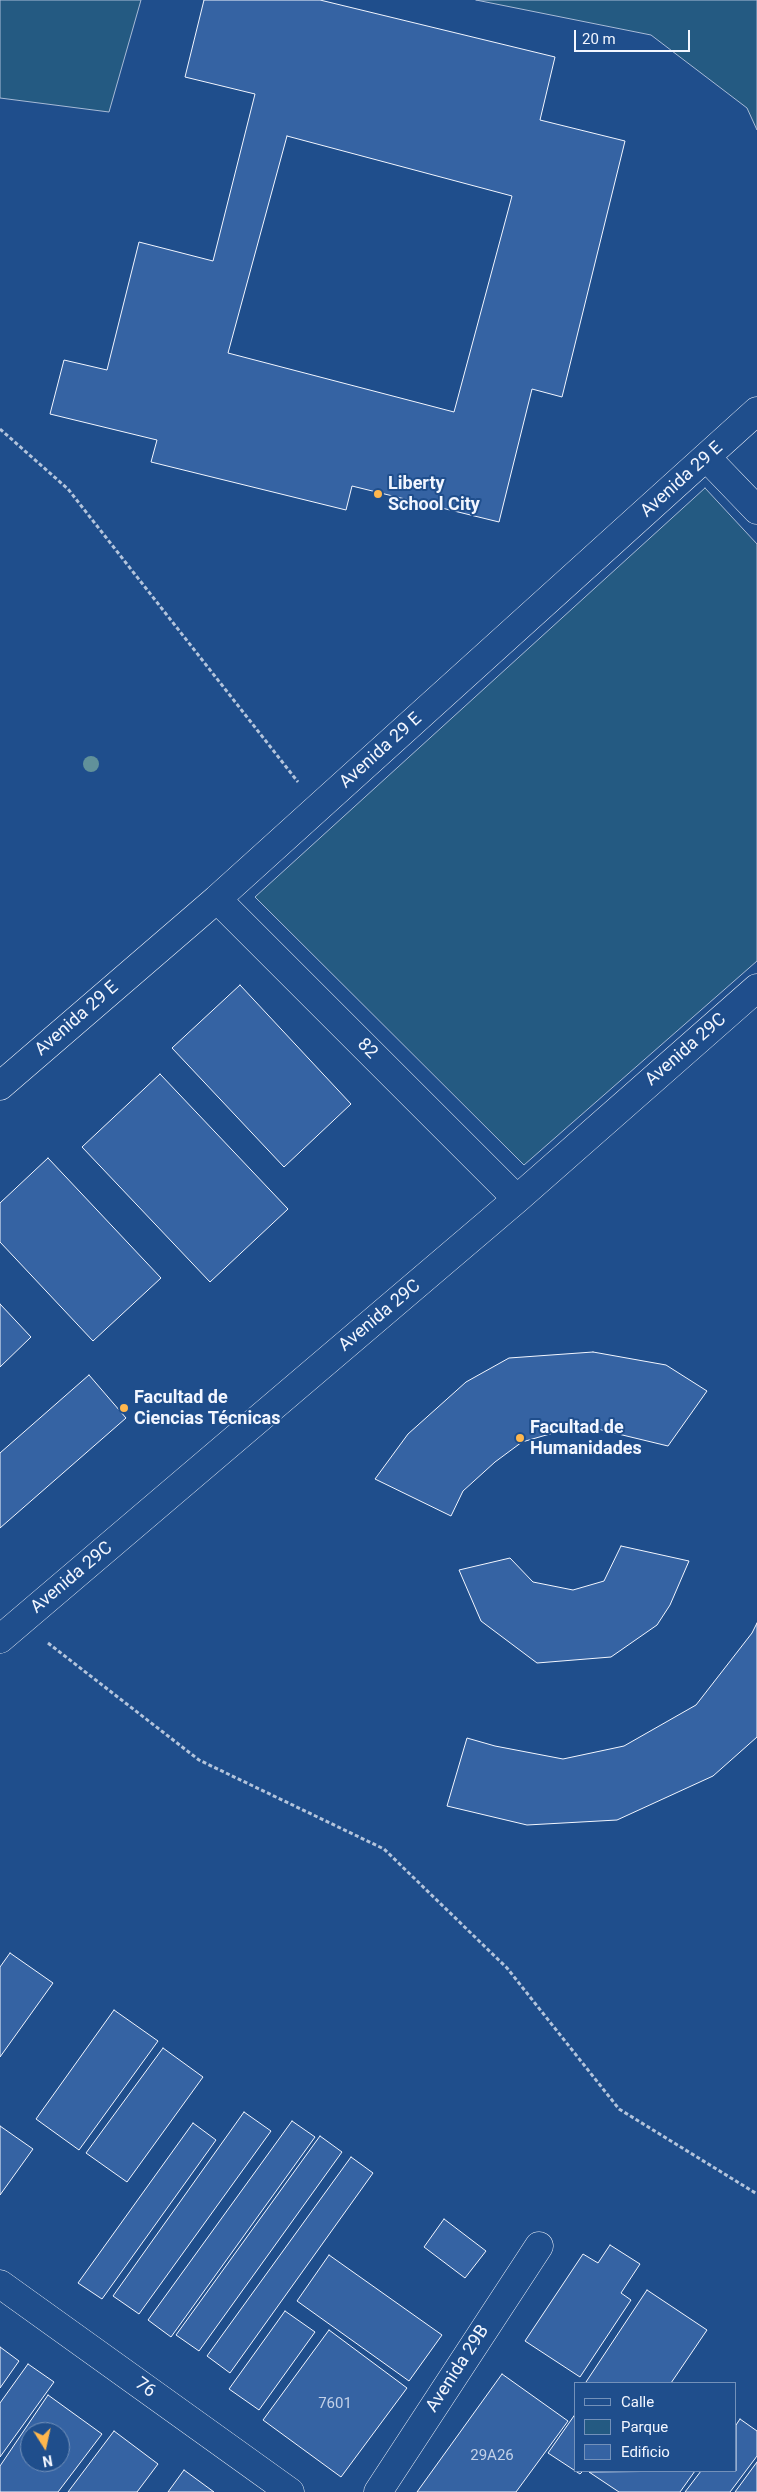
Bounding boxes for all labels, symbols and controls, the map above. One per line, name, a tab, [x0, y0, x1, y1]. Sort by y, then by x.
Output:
scale bar	[577, 20, 693, 52]
text: 20 m	[582, 30, 616, 48]
street label: Avenida 29 E	[636, 437, 728, 523]
place label: Liberty School City	[388, 473, 480, 516]
marker: Liberty School City	[372, 488, 384, 500]
street label: Avenida 29 E	[335, 708, 427, 794]
street label: Avenida 29 E	[31, 977, 123, 1061]
street label: Avenida 29C	[641, 1009, 731, 1091]
street label: 82	[352, 1034, 382, 1064]
street label: Avenida 29C	[335, 1276, 425, 1356]
place label: Facultad de Ciencias Técnicas	[134, 1387, 280, 1430]
marker: Facultad de Ciencias Técnicas	[118, 1402, 130, 1414]
place label: Facultad de Humanidades	[530, 1417, 642, 1460]
marker: Facultad de Humanidades	[514, 1432, 526, 1444]
street label: Avenida 29C	[27, 1538, 117, 1618]
street label: Avenida 29B	[422, 2321, 494, 2417]
street label: 76	[130, 2373, 160, 2403]
legend	[574, 2382, 737, 2472]
text: Calle	[621, 2393, 654, 2411]
house number: 7601	[318, 2395, 352, 2413]
text: Parque	[621, 2418, 668, 2436]
north arrow	[20, 2422, 70, 2472]
text: Edificio	[621, 2443, 670, 2461]
house number: 29A26	[470, 2447, 514, 2465]
text: N	[41, 2452, 54, 2470]

